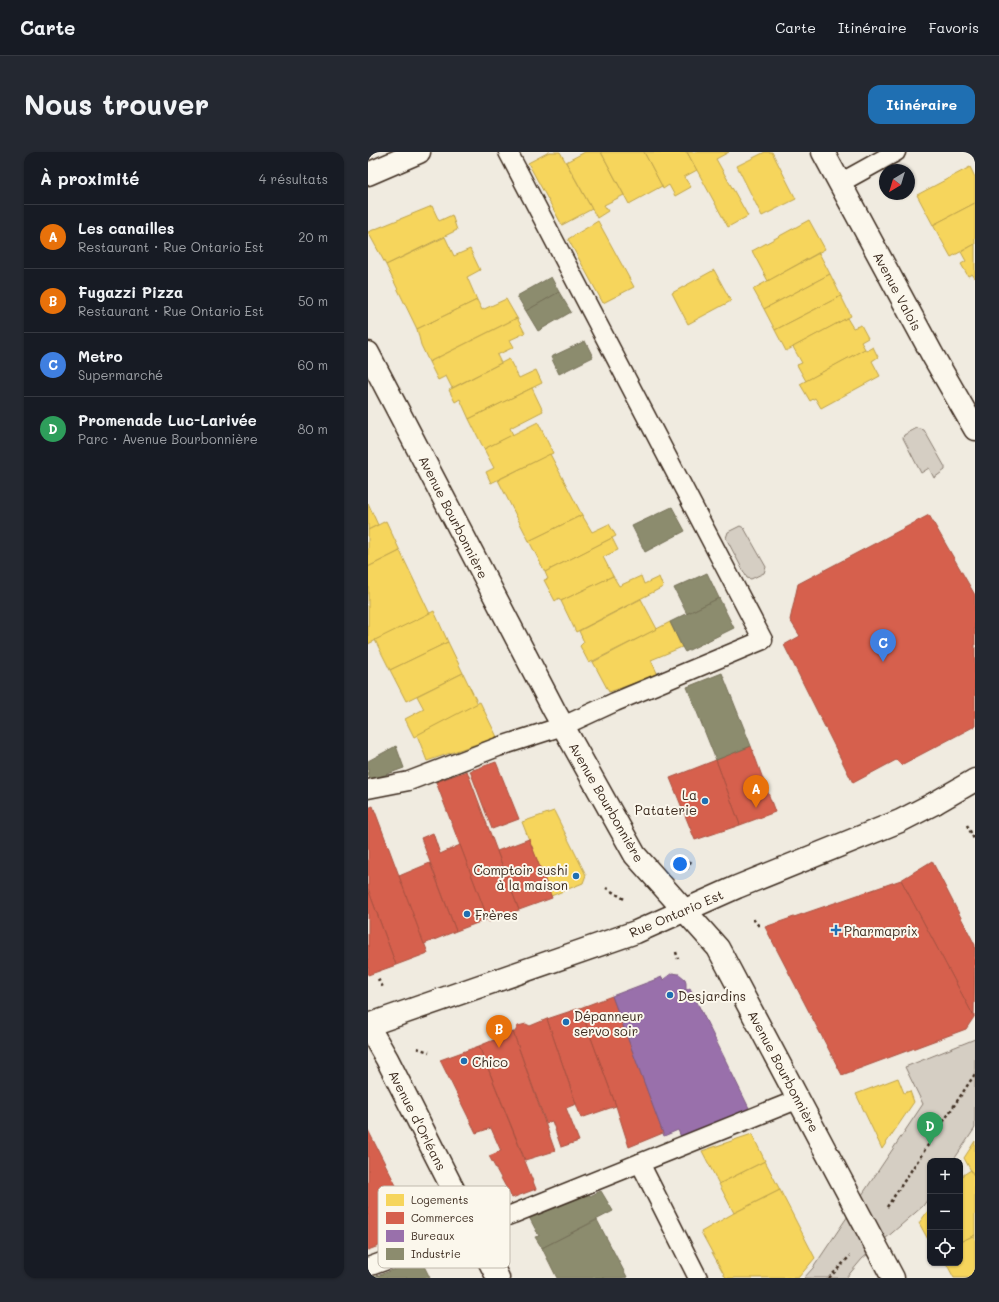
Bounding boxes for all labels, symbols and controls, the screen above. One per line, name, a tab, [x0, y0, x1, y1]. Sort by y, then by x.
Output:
text: Carte	[20, 15, 75, 40]
text: Carte	[775, 18, 816, 37]
text: Itinéraire	[838, 18, 907, 37]
text: Favoris	[929, 18, 979, 37]
button: Itinéraire	[868, 85, 975, 124]
text: Nous trouver	[24, 86, 209, 122]
north arrow	[879, 164, 915, 200]
text: À proximité	[40, 167, 139, 189]
text: 4 résultats	[259, 170, 328, 187]
text: Les canailles	[78, 218, 174, 238]
text: A	[48, 228, 58, 245]
text: 20 m	[298, 228, 328, 245]
text: Restaurant · Rue Ontario Est	[78, 238, 264, 255]
street label: Avenue Valois	[870, 249, 926, 333]
text: Fugazzi Pizza	[78, 282, 183, 302]
text: B	[49, 292, 57, 309]
text: 50 m	[298, 292, 328, 309]
text: Restaurant · Rue Ontario Est	[78, 302, 264, 319]
text: Metro	[78, 346, 123, 366]
text: C	[48, 356, 58, 373]
text: 60 m	[298, 356, 328, 373]
text: Supermarché	[78, 366, 163, 383]
text: Promenade Luc-Larivée	[78, 410, 257, 430]
text: D	[48, 420, 58, 437]
text: 80 m	[298, 420, 328, 437]
text: Parc · Avenue Bourbonnière	[78, 430, 258, 447]
street label: Avenue Bourbonnière	[416, 453, 492, 581]
pin: C	[870, 629, 896, 662]
street label: Avenue Bourbonnière	[566, 739, 648, 865]
pin: A	[743, 775, 769, 808]
place label: La Pataterie	[635, 786, 697, 818]
marker: La Pataterie	[700, 796, 710, 806]
your location	[670, 854, 690, 874]
place label: Comptoir sushi à la maison	[473, 861, 568, 893]
marker: Comptoir sushi à la maison	[571, 871, 581, 881]
street label: Rue Ontario Est	[626, 885, 726, 941]
place label: Frères	[475, 906, 518, 923]
marker: Frères	[462, 909, 472, 919]
place label: Pharmaprix	[844, 922, 918, 939]
marker: Pharmaprix	[831, 925, 841, 935]
place label: Desjardins	[678, 987, 746, 1004]
marker: Desjardins	[665, 990, 675, 1000]
place label: Dépanneur servo soir	[574, 1007, 643, 1039]
street label: Avenue Bourbonnière	[745, 1007, 823, 1135]
pin: B	[486, 1015, 512, 1048]
marker: Dépanneur servo soir	[561, 1017, 571, 1027]
place label: Chico	[472, 1053, 508, 1070]
marker: Chico	[459, 1056, 469, 1066]
street label: Avenue d'Orléans	[385, 1067, 451, 1173]
pin: D	[917, 1112, 943, 1145]
map controls	[927, 1158, 963, 1266]
button: +	[927, 1158, 963, 1194]
legend	[378, 1186, 510, 1268]
text: Logements	[411, 1192, 468, 1207]
button: −	[927, 1194, 963, 1230]
text: Commerces	[411, 1210, 474, 1225]
text: Bureaux	[411, 1228, 455, 1243]
button: locate	[927, 1230, 963, 1266]
text: Industrie	[411, 1246, 461, 1261]

